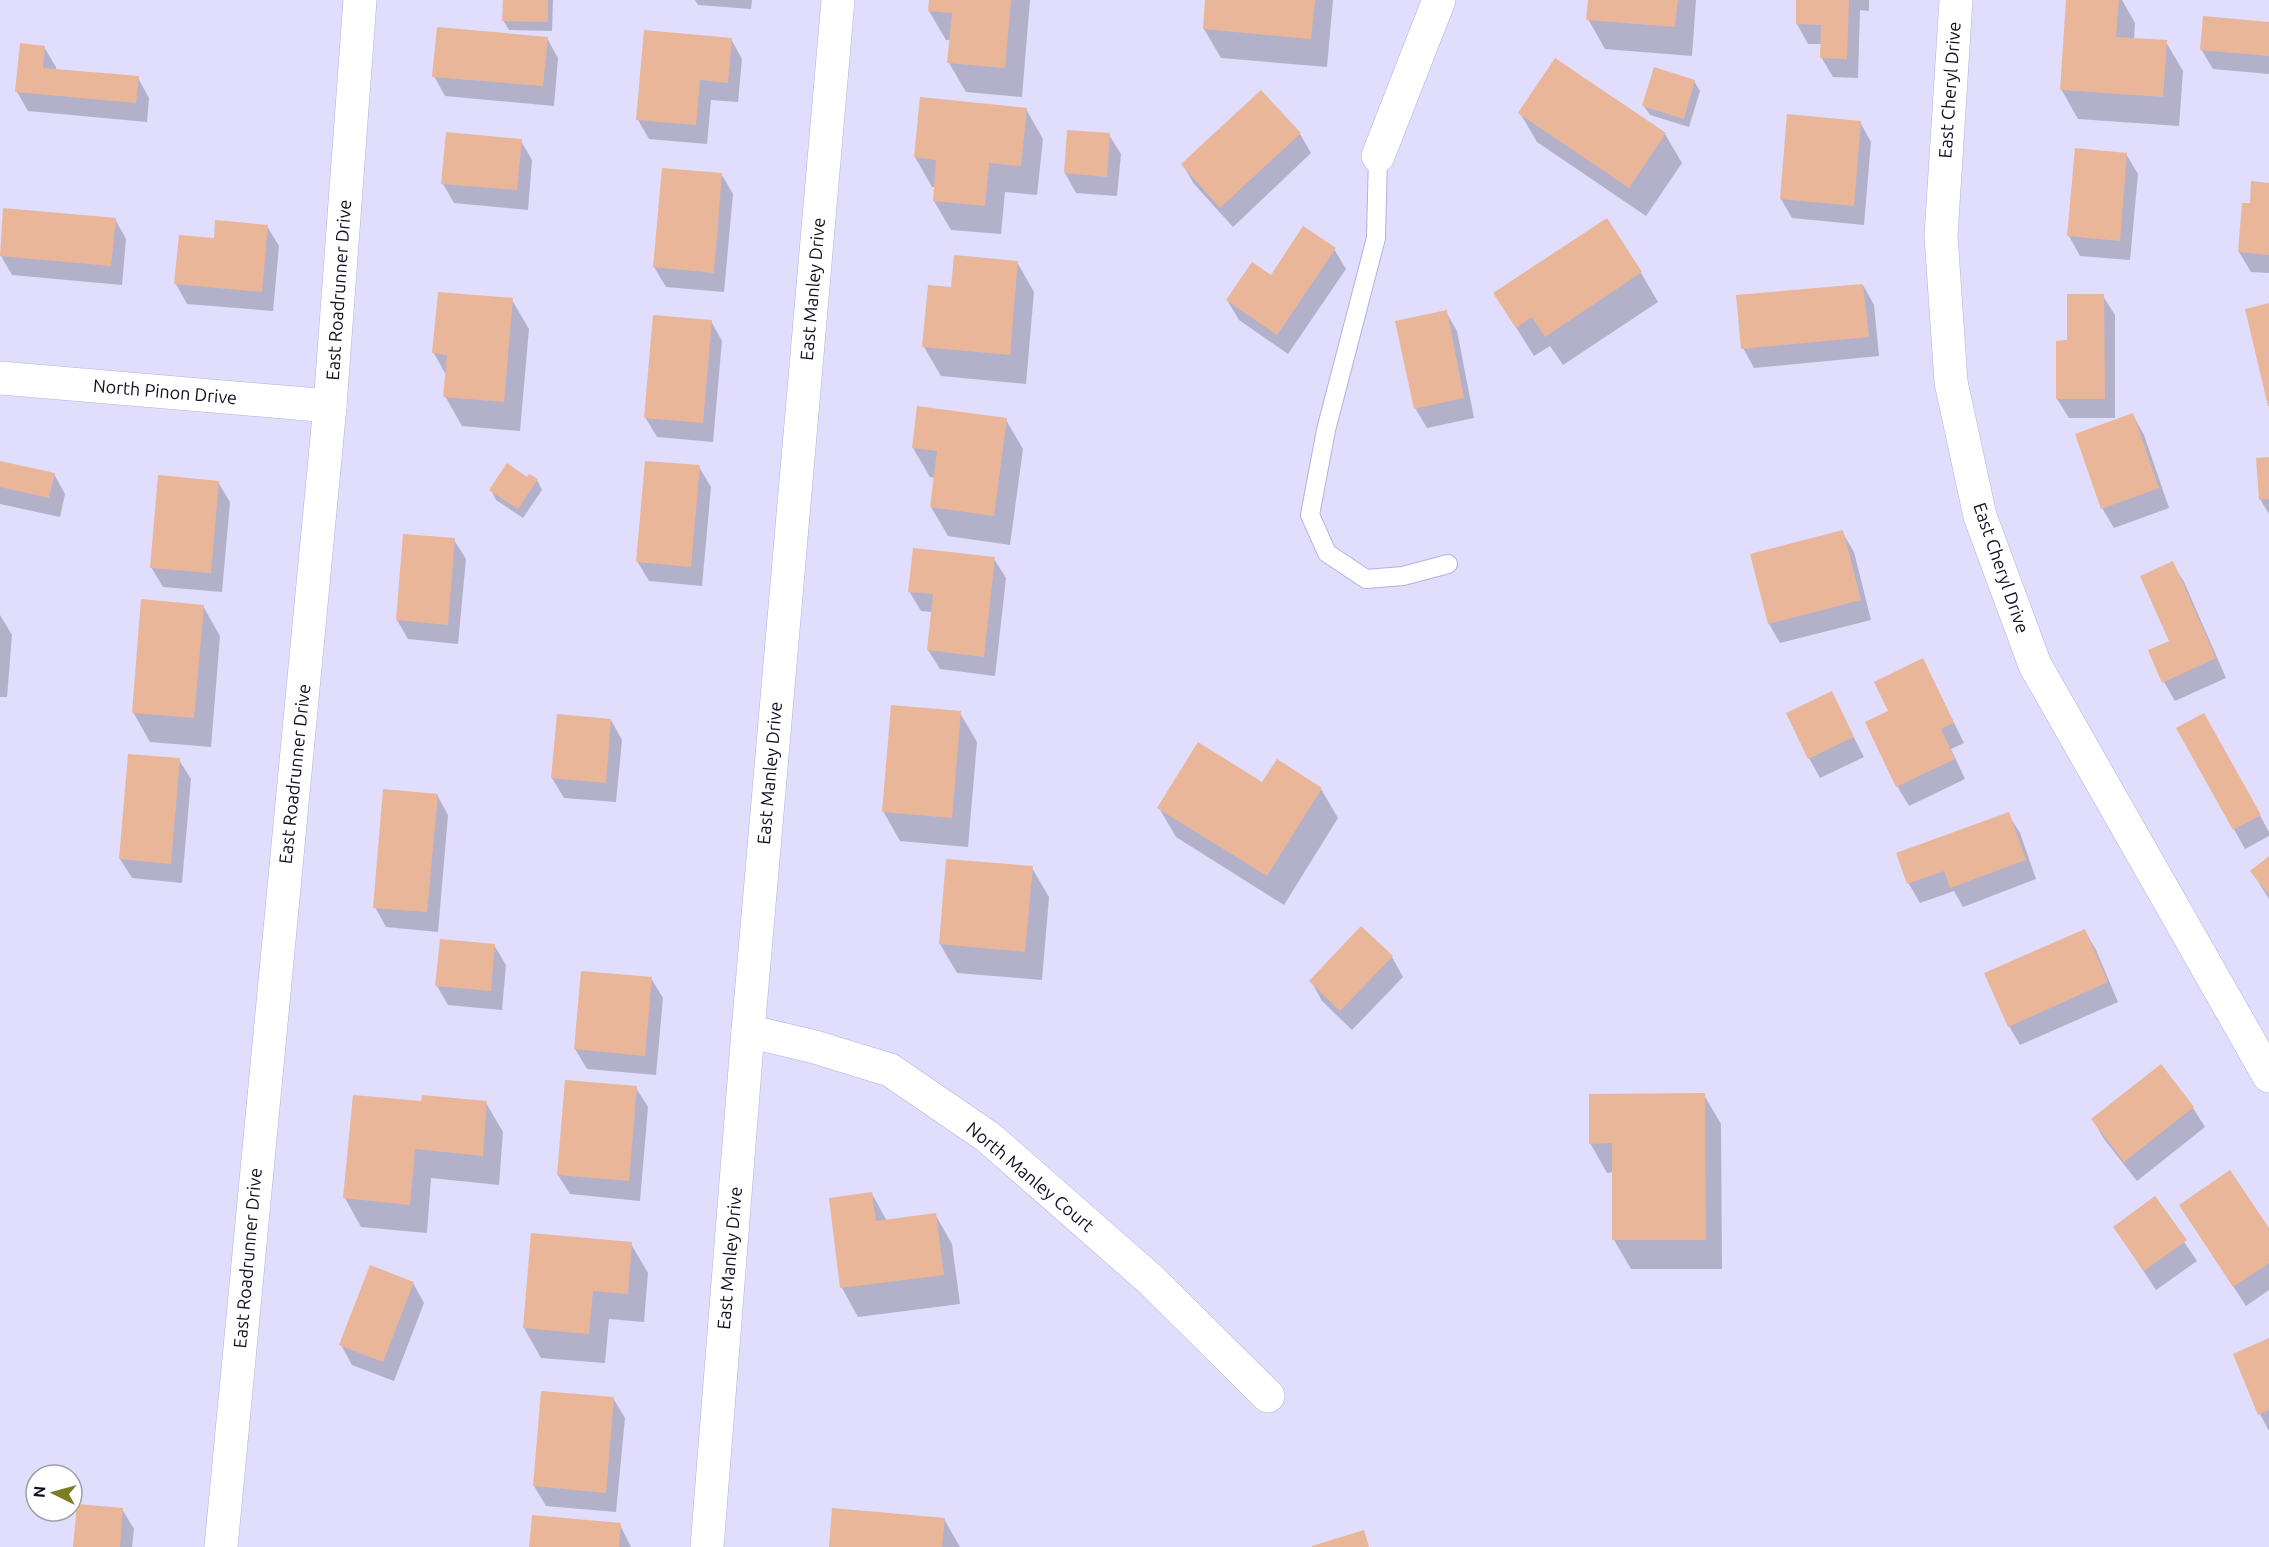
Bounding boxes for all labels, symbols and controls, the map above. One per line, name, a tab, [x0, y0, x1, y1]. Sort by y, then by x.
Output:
street label: East Cheryl Drive	[1934, 21, 1964, 159]
street label: East Roadrunner Drive	[322, 199, 354, 381]
street label: East Manley Drive	[796, 217, 828, 361]
street label: North Pinon Drive	[92, 375, 238, 407]
street label: East Cheryl Drive	[1970, 500, 2034, 636]
street label: East Roadrunner Drive	[275, 683, 313, 865]
street label: East Manley Drive	[753, 701, 785, 845]
street label: North Manley Court	[963, 1117, 1098, 1235]
street label: East Roadrunner Drive	[229, 1167, 265, 1349]
street label: East Manley Drive	[713, 1186, 745, 1330]
north arrow	[24, 1463, 84, 1523]
text: N	[30, 1485, 49, 1498]

